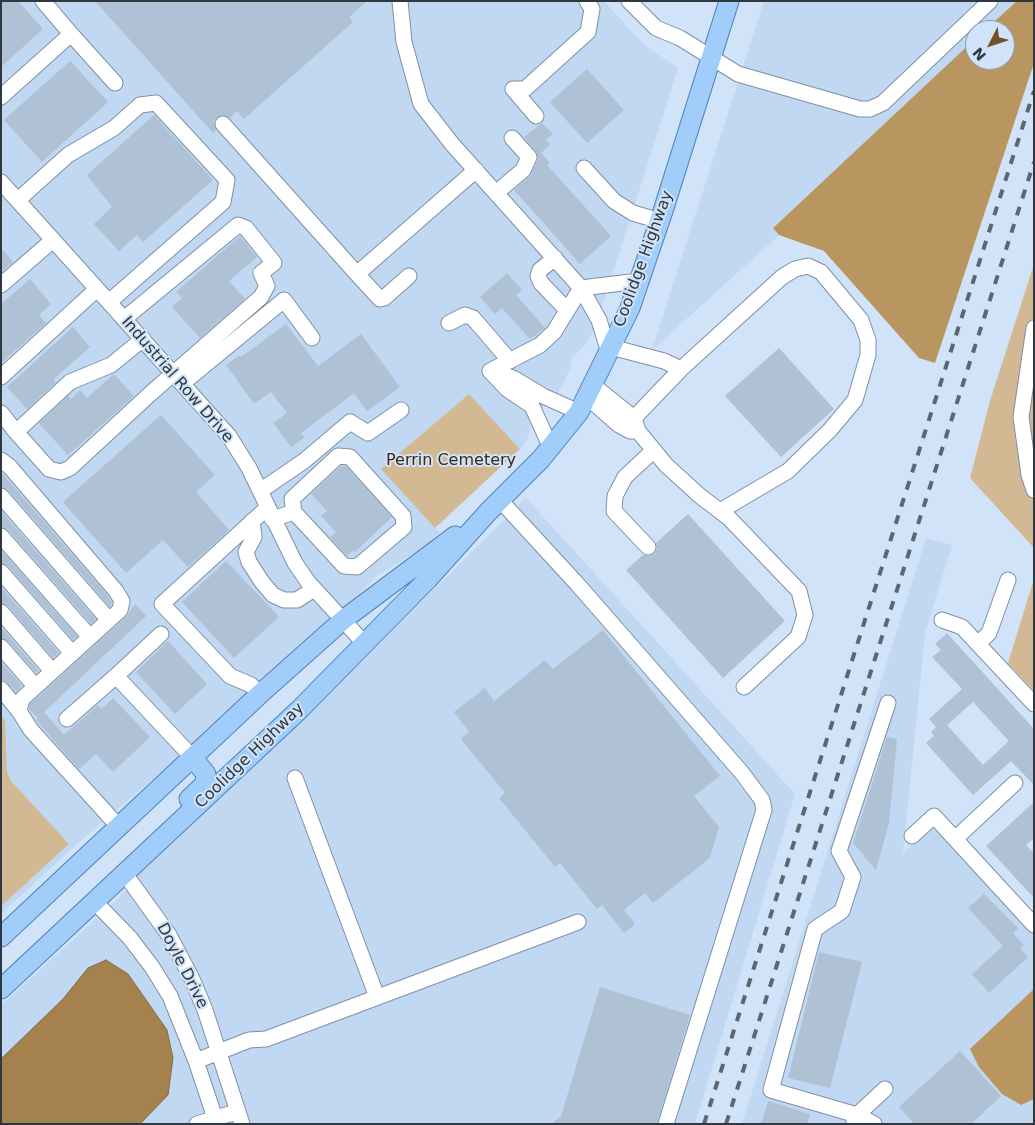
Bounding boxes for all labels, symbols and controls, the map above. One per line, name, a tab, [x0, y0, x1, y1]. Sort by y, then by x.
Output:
north arrow	[965, 20, 1015, 70]
text: N	[970, 45, 989, 64]
street label: Coolidge Highway	[610, 188, 678, 330]
street label: Industrial Row Drive	[117, 313, 237, 447]
park label: Perrin Cemetery	[386, 451, 516, 471]
street label: Coolidge Highway	[192, 699, 308, 813]
street label: Doyle Drive	[152, 920, 212, 1012]

